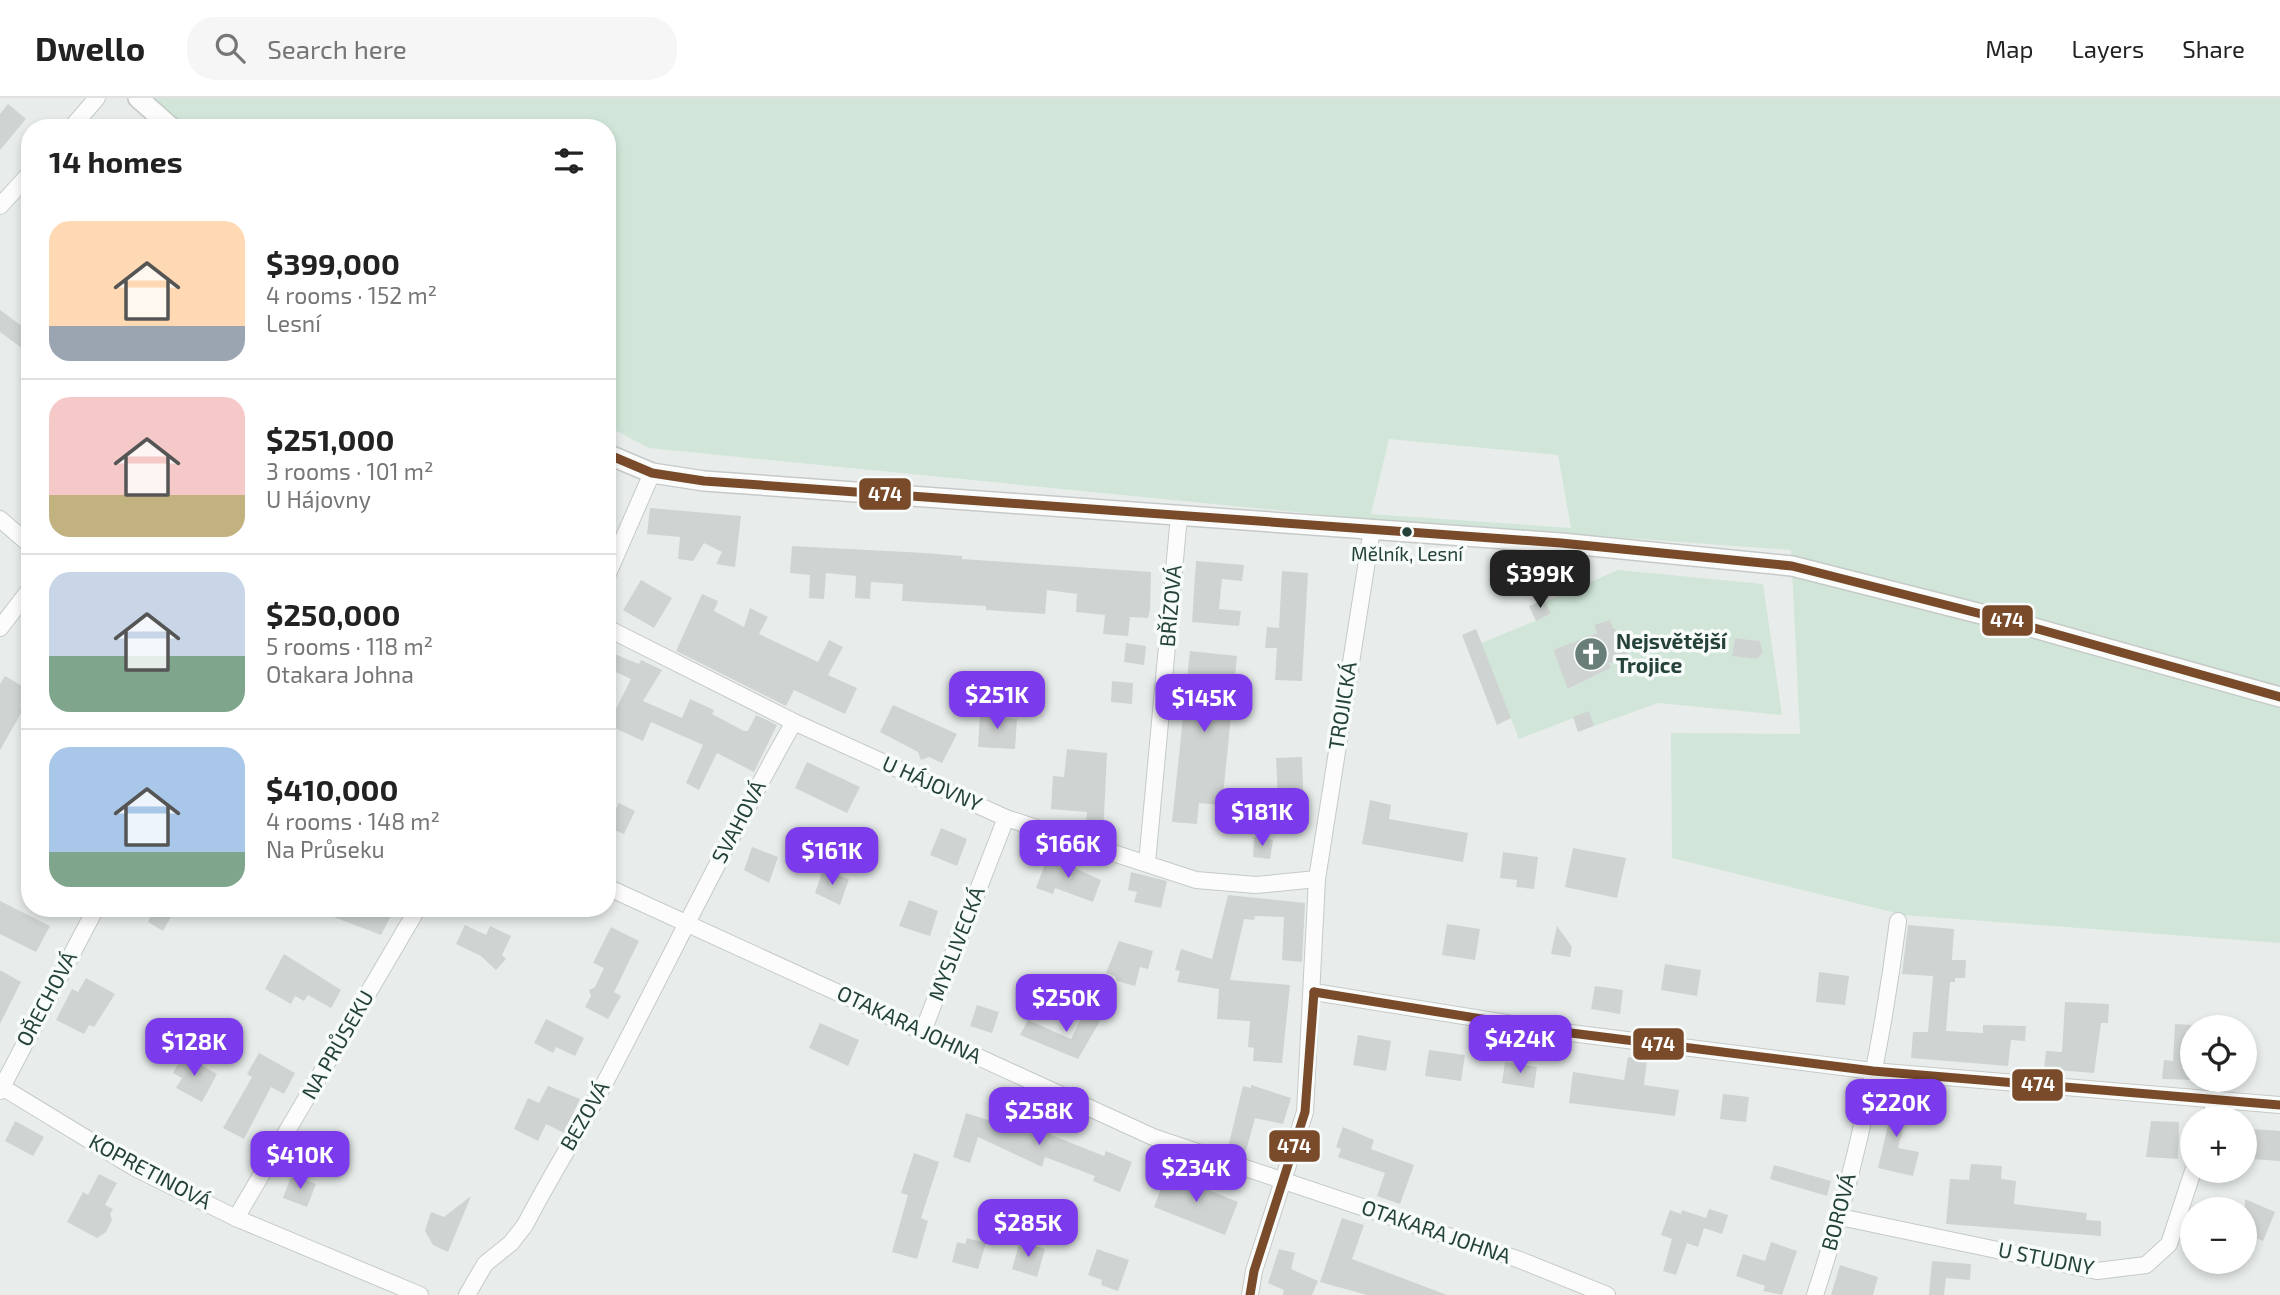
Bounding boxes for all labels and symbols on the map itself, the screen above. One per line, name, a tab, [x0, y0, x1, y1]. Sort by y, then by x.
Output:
line badge: 474	[858, 477, 912, 511]
text: 474	[868, 482, 902, 505]
marker: Mělník, Lesní	[1400, 525, 1414, 539]
place label: Mělník, Lesní	[1351, 542, 1464, 565]
pin: $399K	[1491, 550, 1589, 610]
street label: BŘÍZOVÁ	[1153, 564, 1186, 648]
line badge: 474	[1981, 604, 2034, 637]
text: 474	[1990, 608, 2024, 631]
place label: Nejsvětější Trojice	[1616, 628, 1728, 677]
church icon: Nejsvětější Trojice	[1572, 635, 1610, 673]
street label: TROJICKÁ	[1322, 660, 1361, 752]
pin: $251K	[948, 672, 1046, 731]
pin: $145K	[1155, 674, 1253, 734]
street label: U HÁJOVNY	[879, 750, 986, 816]
street label: SVAHOVÁ	[706, 776, 770, 867]
pin: $181K	[1213, 788, 1311, 848]
pin: $166K	[1019, 820, 1117, 880]
pin: $161K	[783, 828, 881, 887]
street label: MYSLIVECKÁ	[922, 883, 989, 1004]
street label: OŘECHOVÁ	[10, 947, 81, 1050]
pin: $250K	[1017, 974, 1115, 1034]
street label: OTAKARA JOHNA	[834, 979, 986, 1068]
street label: NA PRŮSEKU	[296, 985, 378, 1103]
pin: $424K	[1471, 1016, 1569, 1075]
pin: $128K	[145, 1018, 243, 1078]
line badge: 474	[1632, 1027, 1685, 1061]
text: 474	[1641, 1032, 1675, 1055]
line badge: 474	[2011, 1068, 2064, 1102]
text: 474	[2021, 1072, 2055, 1095]
street label: BEZOVÁ	[554, 1076, 613, 1154]
pin: $220K	[1847, 1080, 1945, 1139]
pin: $258K	[990, 1088, 1088, 1147]
street label: KOPRETINOVÁ	[85, 1128, 216, 1213]
line badge: 474	[1268, 1129, 1321, 1163]
pin: $410K	[251, 1132, 349, 1191]
text: 474	[1277, 1134, 1311, 1157]
pin: $234K	[1147, 1144, 1245, 1204]
street label: BOROVÁ	[1815, 1170, 1860, 1253]
street label: OTAKARA JOHNA	[1359, 1193, 1514, 1268]
pin: $285K	[979, 1200, 1077, 1259]
street label: U STUDNY	[1996, 1236, 2096, 1279]

